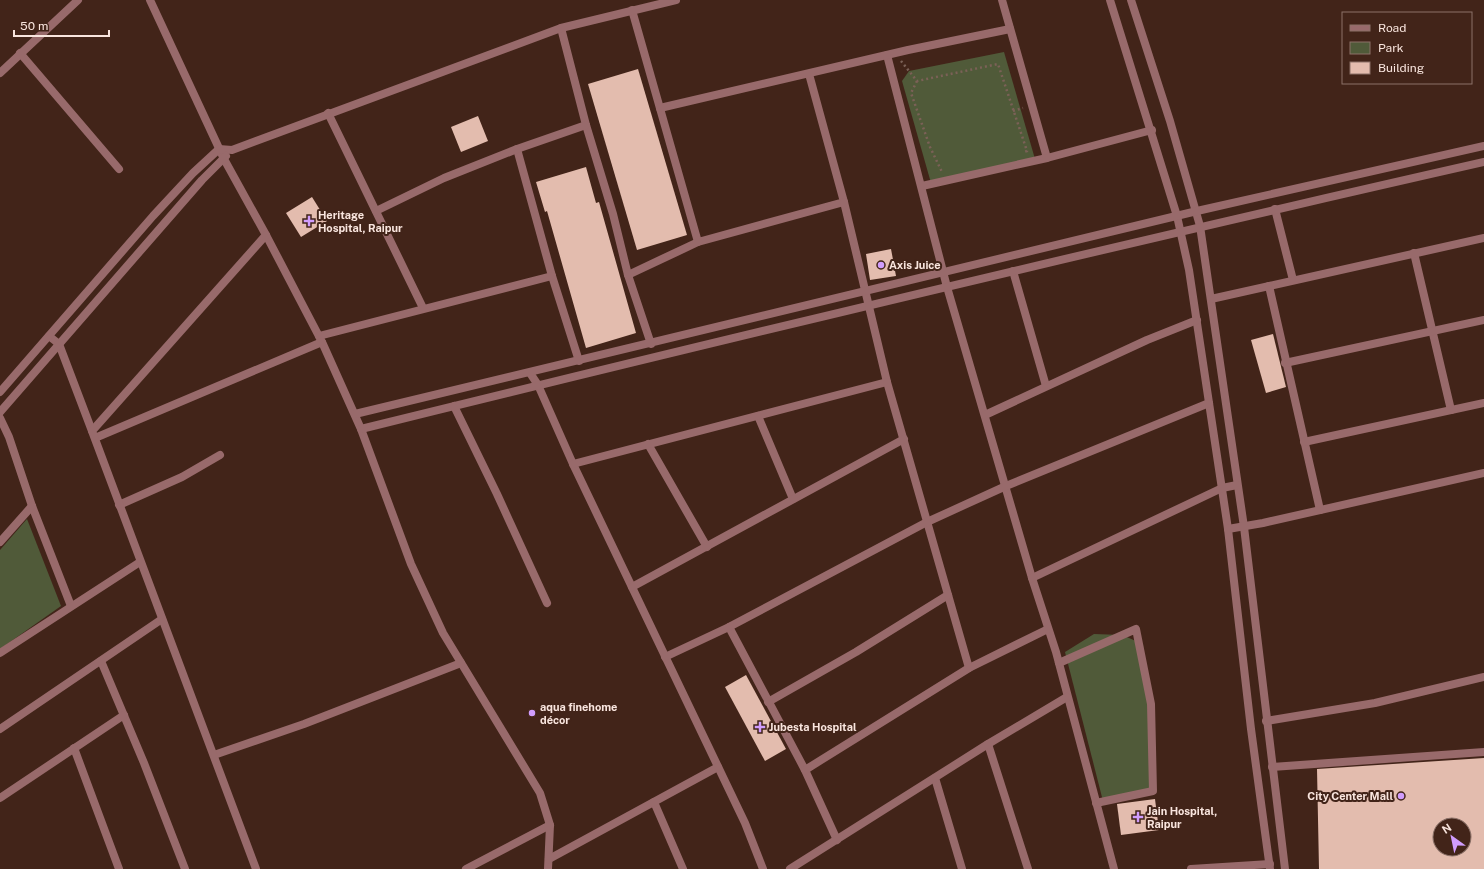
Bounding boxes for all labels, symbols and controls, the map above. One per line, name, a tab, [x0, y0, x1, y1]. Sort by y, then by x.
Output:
scale bar	[14, 12, 109, 38]
legend	[1342, 12, 1472, 84]
text: 50 m	[20, 19, 48, 33]
text: Road	[1378, 21, 1406, 35]
text: Park	[1378, 41, 1404, 55]
text: Building	[1378, 61, 1424, 75]
place label: Heritage Hospital, Raipur	[318, 209, 403, 234]
marker: Heritage Hospital, Raipur	[303, 215, 315, 227]
place label: Axis Juice	[889, 259, 941, 271]
marker: Axis Juice	[876, 260, 886, 270]
place label: aqua finehome décor	[540, 701, 617, 726]
marker: aqua finehome décor	[527, 708, 537, 718]
marker: Jubesta Hospital	[754, 721, 766, 733]
place label: Jubesta Hospital	[769, 721, 857, 733]
place label: City Center Mall	[1307, 790, 1393, 802]
marker: City Center Mall	[1396, 791, 1406, 801]
place label: Jain Hospital, Raipur	[1147, 805, 1217, 830]
marker: Jain Hospital, Raipur	[1132, 811, 1144, 823]
north arrow	[1432, 817, 1472, 857]
text: N	[1440, 821, 1453, 836]

